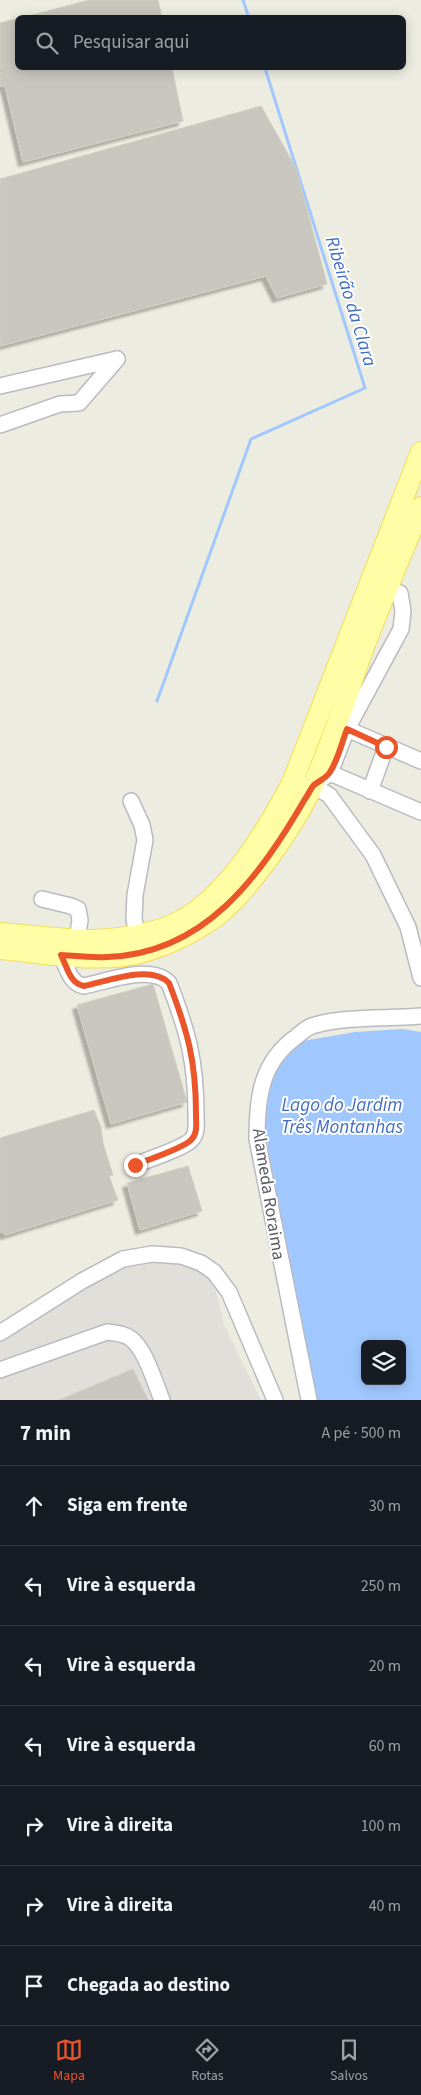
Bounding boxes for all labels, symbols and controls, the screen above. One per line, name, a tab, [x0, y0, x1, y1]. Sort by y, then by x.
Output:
search box	[15, 15, 406, 70]
icon: search	[33, 29, 61, 57]
text: Pesquisar aqui	[73, 29, 189, 56]
water label: Ribeirão da Clara	[318, 233, 383, 370]
route start	[375, 736, 398, 759]
water label: Lago do Jardim Três Montanhas	[281, 1092, 403, 1141]
street label: Alameda Roraima	[246, 1126, 291, 1262]
route end	[124, 1154, 147, 1177]
map controls	[361, 1340, 406, 1385]
button: layers	[361, 1340, 406, 1385]
text: 7 min	[20, 1418, 71, 1448]
text: A pé · 500 m	[322, 1422, 401, 1444]
icon: ahead	[20, 1492, 48, 1520]
text: Siga em frente	[67, 1492, 188, 1519]
text: 30 m	[369, 1495, 401, 1517]
icon: left	[20, 1572, 48, 1600]
text: Vire à esquerda	[67, 1572, 196, 1599]
text: 250 m	[361, 1575, 401, 1597]
icon: left	[20, 1652, 48, 1680]
text: Vire à esquerda	[67, 1652, 196, 1679]
text: 20 m	[369, 1655, 401, 1677]
icon: left	[20, 1732, 48, 1760]
text: Vire à esquerda	[67, 1732, 196, 1759]
text: 60 m	[369, 1735, 401, 1757]
icon: right	[20, 1812, 48, 1840]
text: Vire à direita	[67, 1812, 173, 1839]
text: 100 m	[361, 1815, 401, 1837]
icon: right	[20, 1892, 48, 1920]
text: Vire à direita	[67, 1892, 173, 1919]
text: 40 m	[369, 1895, 401, 1917]
icon: arrive	[20, 1972, 48, 2000]
text: Chegada ao destino	[67, 1972, 230, 1999]
tab: Mapa	[53, 2036, 85, 2086]
tab: Rotas	[191, 2036, 224, 2086]
tab: Salvos	[330, 2036, 368, 2086]

